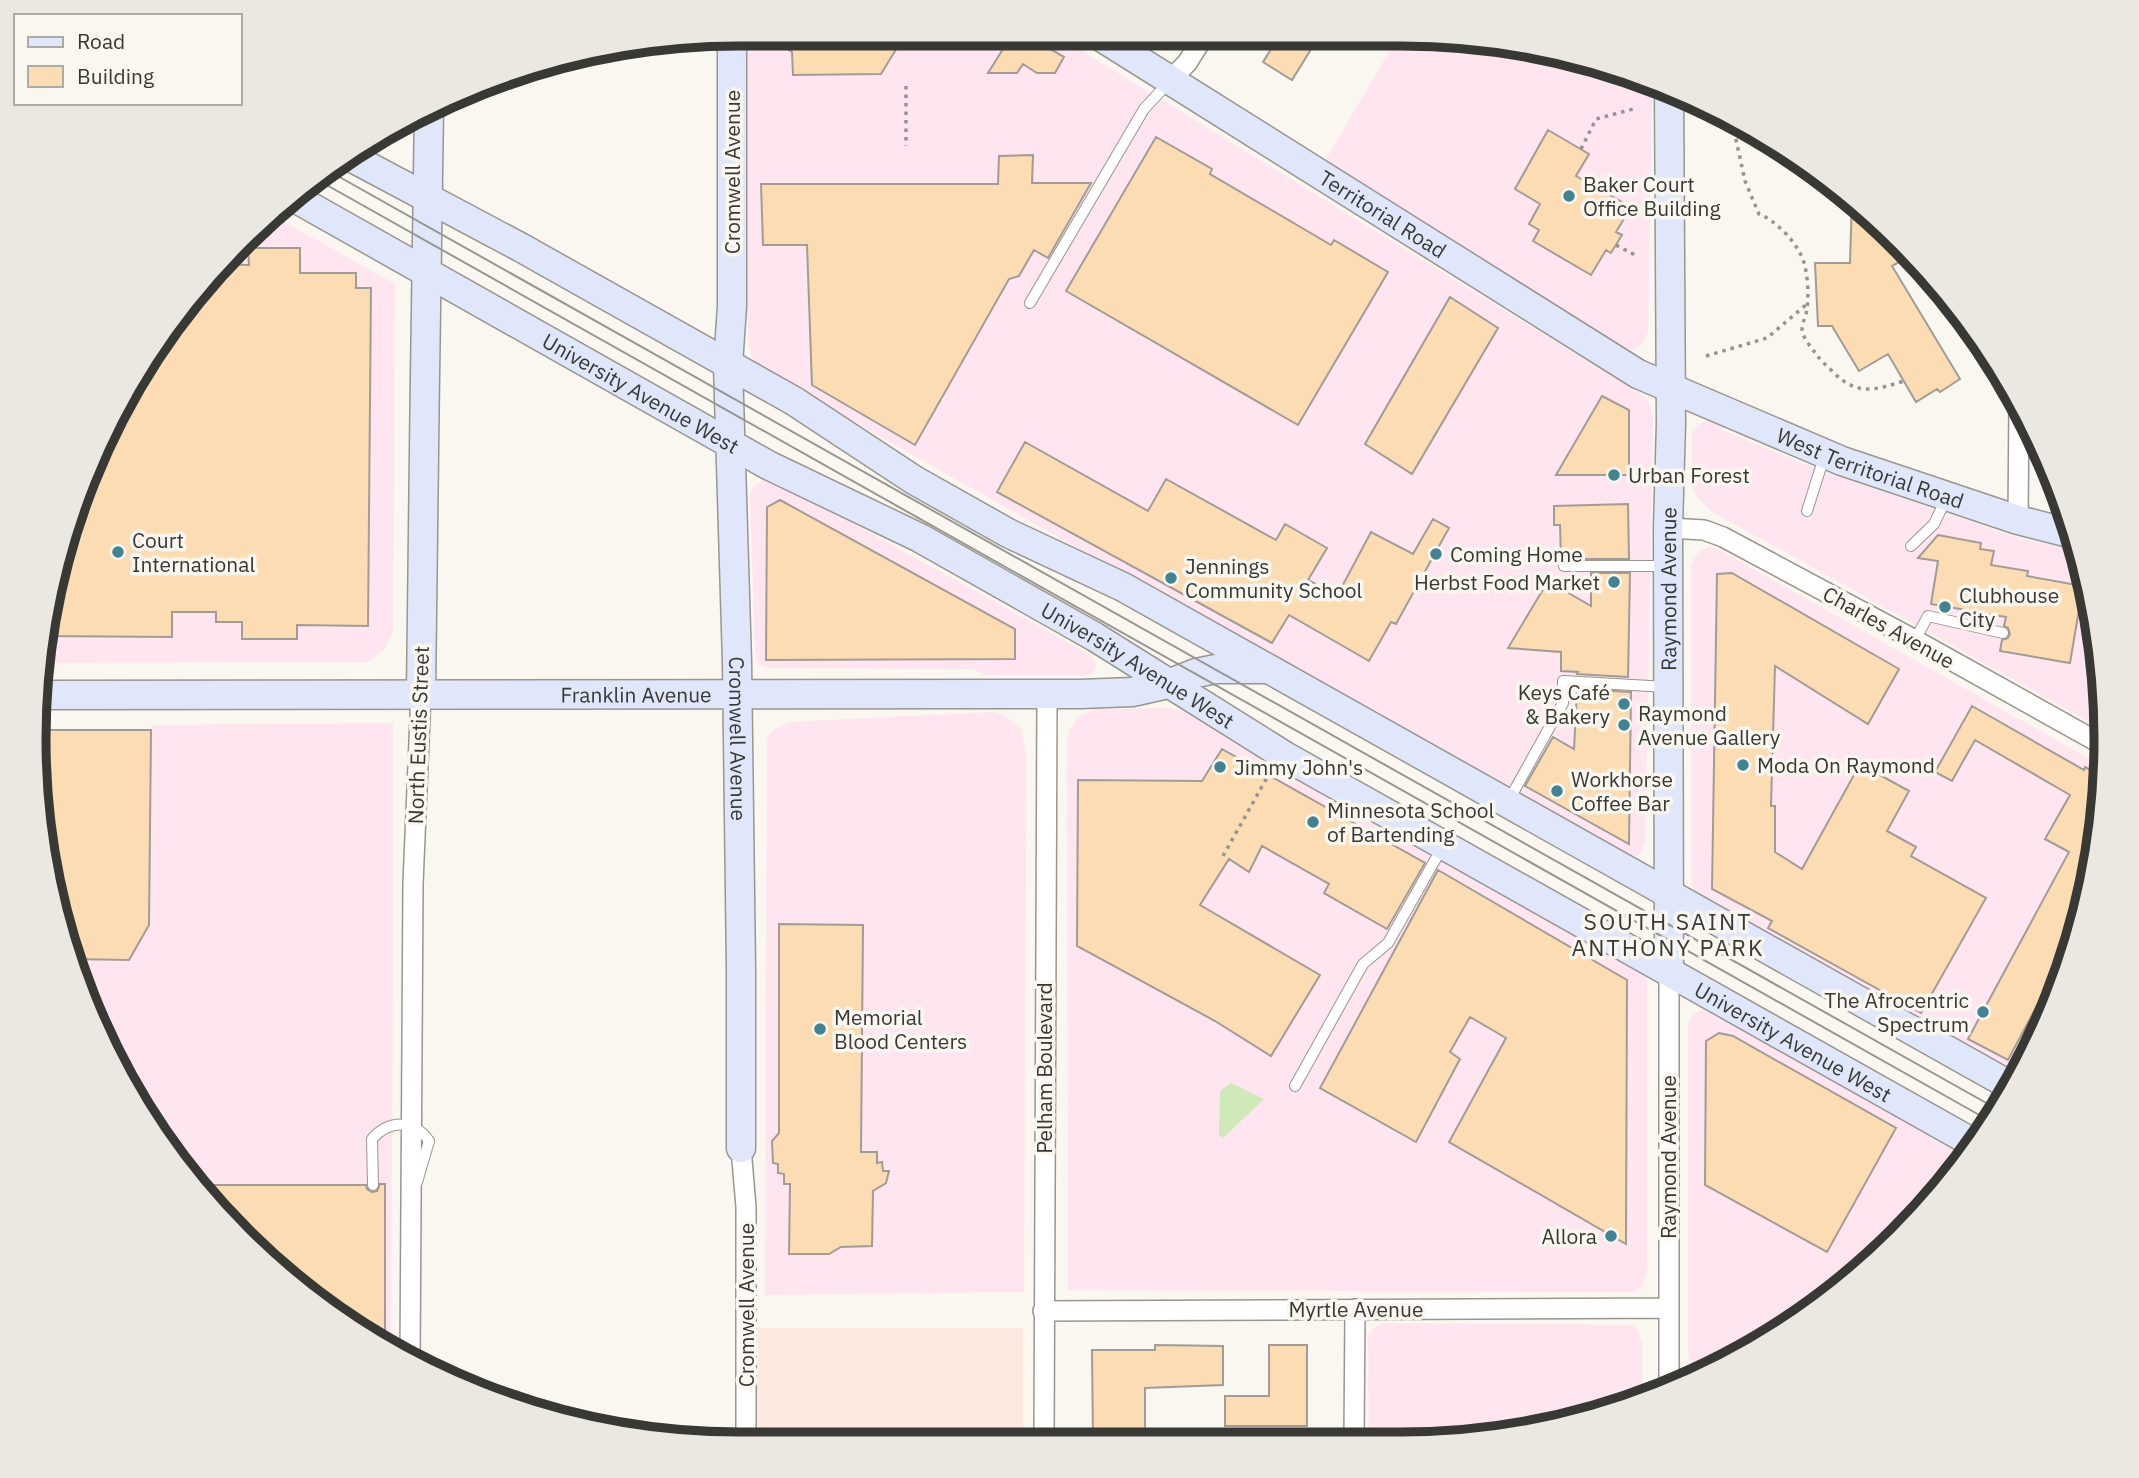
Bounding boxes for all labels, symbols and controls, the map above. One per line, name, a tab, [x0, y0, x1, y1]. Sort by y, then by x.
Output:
legend	[14, 14, 242, 105]
text: Road	[77, 27, 125, 55]
text: Building	[77, 62, 154, 90]
street label: Cromwell Avenue	[718, 90, 746, 254]
street label: Territorial Road	[1314, 163, 1452, 264]
place label: Baker Court Office Building	[1583, 170, 1721, 222]
marker: Baker Court Office Building	[1561, 188, 1577, 204]
street label: University Avenue West	[537, 326, 744, 460]
street label: West Territorial Road	[1772, 421, 1968, 515]
place label: Urban Forest	[1628, 461, 1750, 489]
marker: Urban Forest	[1606, 467, 1622, 483]
street label: Raymond Avenue	[1654, 507, 1683, 671]
place label: Court International	[132, 526, 256, 578]
place label: Coming Home	[1450, 540, 1583, 568]
marker: Court International	[110, 544, 126, 560]
marker: Coming Home	[1428, 546, 1444, 562]
place label: Jennings Community School	[1185, 552, 1363, 604]
place label: Herbst Food Market	[1414, 568, 1600, 596]
marker: Jennings Community School	[1163, 570, 1179, 586]
marker: Herbst Food Market	[1606, 574, 1622, 590]
street label: Charles Avenue	[1818, 579, 1960, 675]
place label: Clubhouse City	[1959, 581, 2059, 633]
street label: University Avenue West	[1036, 595, 1240, 735]
marker: Clubhouse City	[1937, 599, 1953, 615]
street label: North Eustis Street	[401, 645, 435, 825]
street label: Cromwell Avenue	[723, 656, 753, 821]
place label: Keys Café & Bakery	[1518, 678, 1611, 730]
street label: Franklin Avenue	[560, 680, 712, 708]
marker: Keys Café & Bakery	[1616, 696, 1632, 712]
place label: Raymond Avenue Gallery	[1638, 699, 1781, 751]
marker: Raymond Avenue Gallery	[1616, 717, 1632, 733]
place label: Moda On Raymond	[1757, 751, 1935, 779]
place label: Jimmy John's	[1234, 753, 1363, 781]
marker: Moda On Raymond	[1735, 757, 1751, 773]
marker: Jimmy John's	[1212, 759, 1228, 775]
place label: Workhorse Coffee Bar	[1571, 765, 1673, 817]
marker: Workhorse Coffee Bar	[1549, 783, 1565, 799]
place label: Minnesota School of Bartending	[1327, 796, 1494, 848]
marker: Minnesota School of Bartending	[1305, 814, 1321, 830]
district label: SOUTH SAINT ANTHONY PARK	[1572, 906, 1764, 962]
street label: University Avenue West	[1690, 975, 1897, 1108]
street label: Pelham Boulevard	[1030, 982, 1058, 1154]
place label: The Afrocentric Spectrum	[1824, 986, 1969, 1038]
place label: Memorial Blood Centers	[834, 1003, 967, 1055]
marker: The Afrocentric Spectrum	[1975, 1004, 1991, 1020]
marker: Memorial Blood Centers	[812, 1021, 828, 1037]
street label: Raymond Avenue	[1654, 1075, 1682, 1239]
place label: Allora	[1542, 1222, 1597, 1250]
street label: Cromwell Avenue	[732, 1223, 760, 1387]
marker: Allora	[1603, 1228, 1619, 1244]
street label: Myrtle Avenue	[1288, 1295, 1424, 1323]

